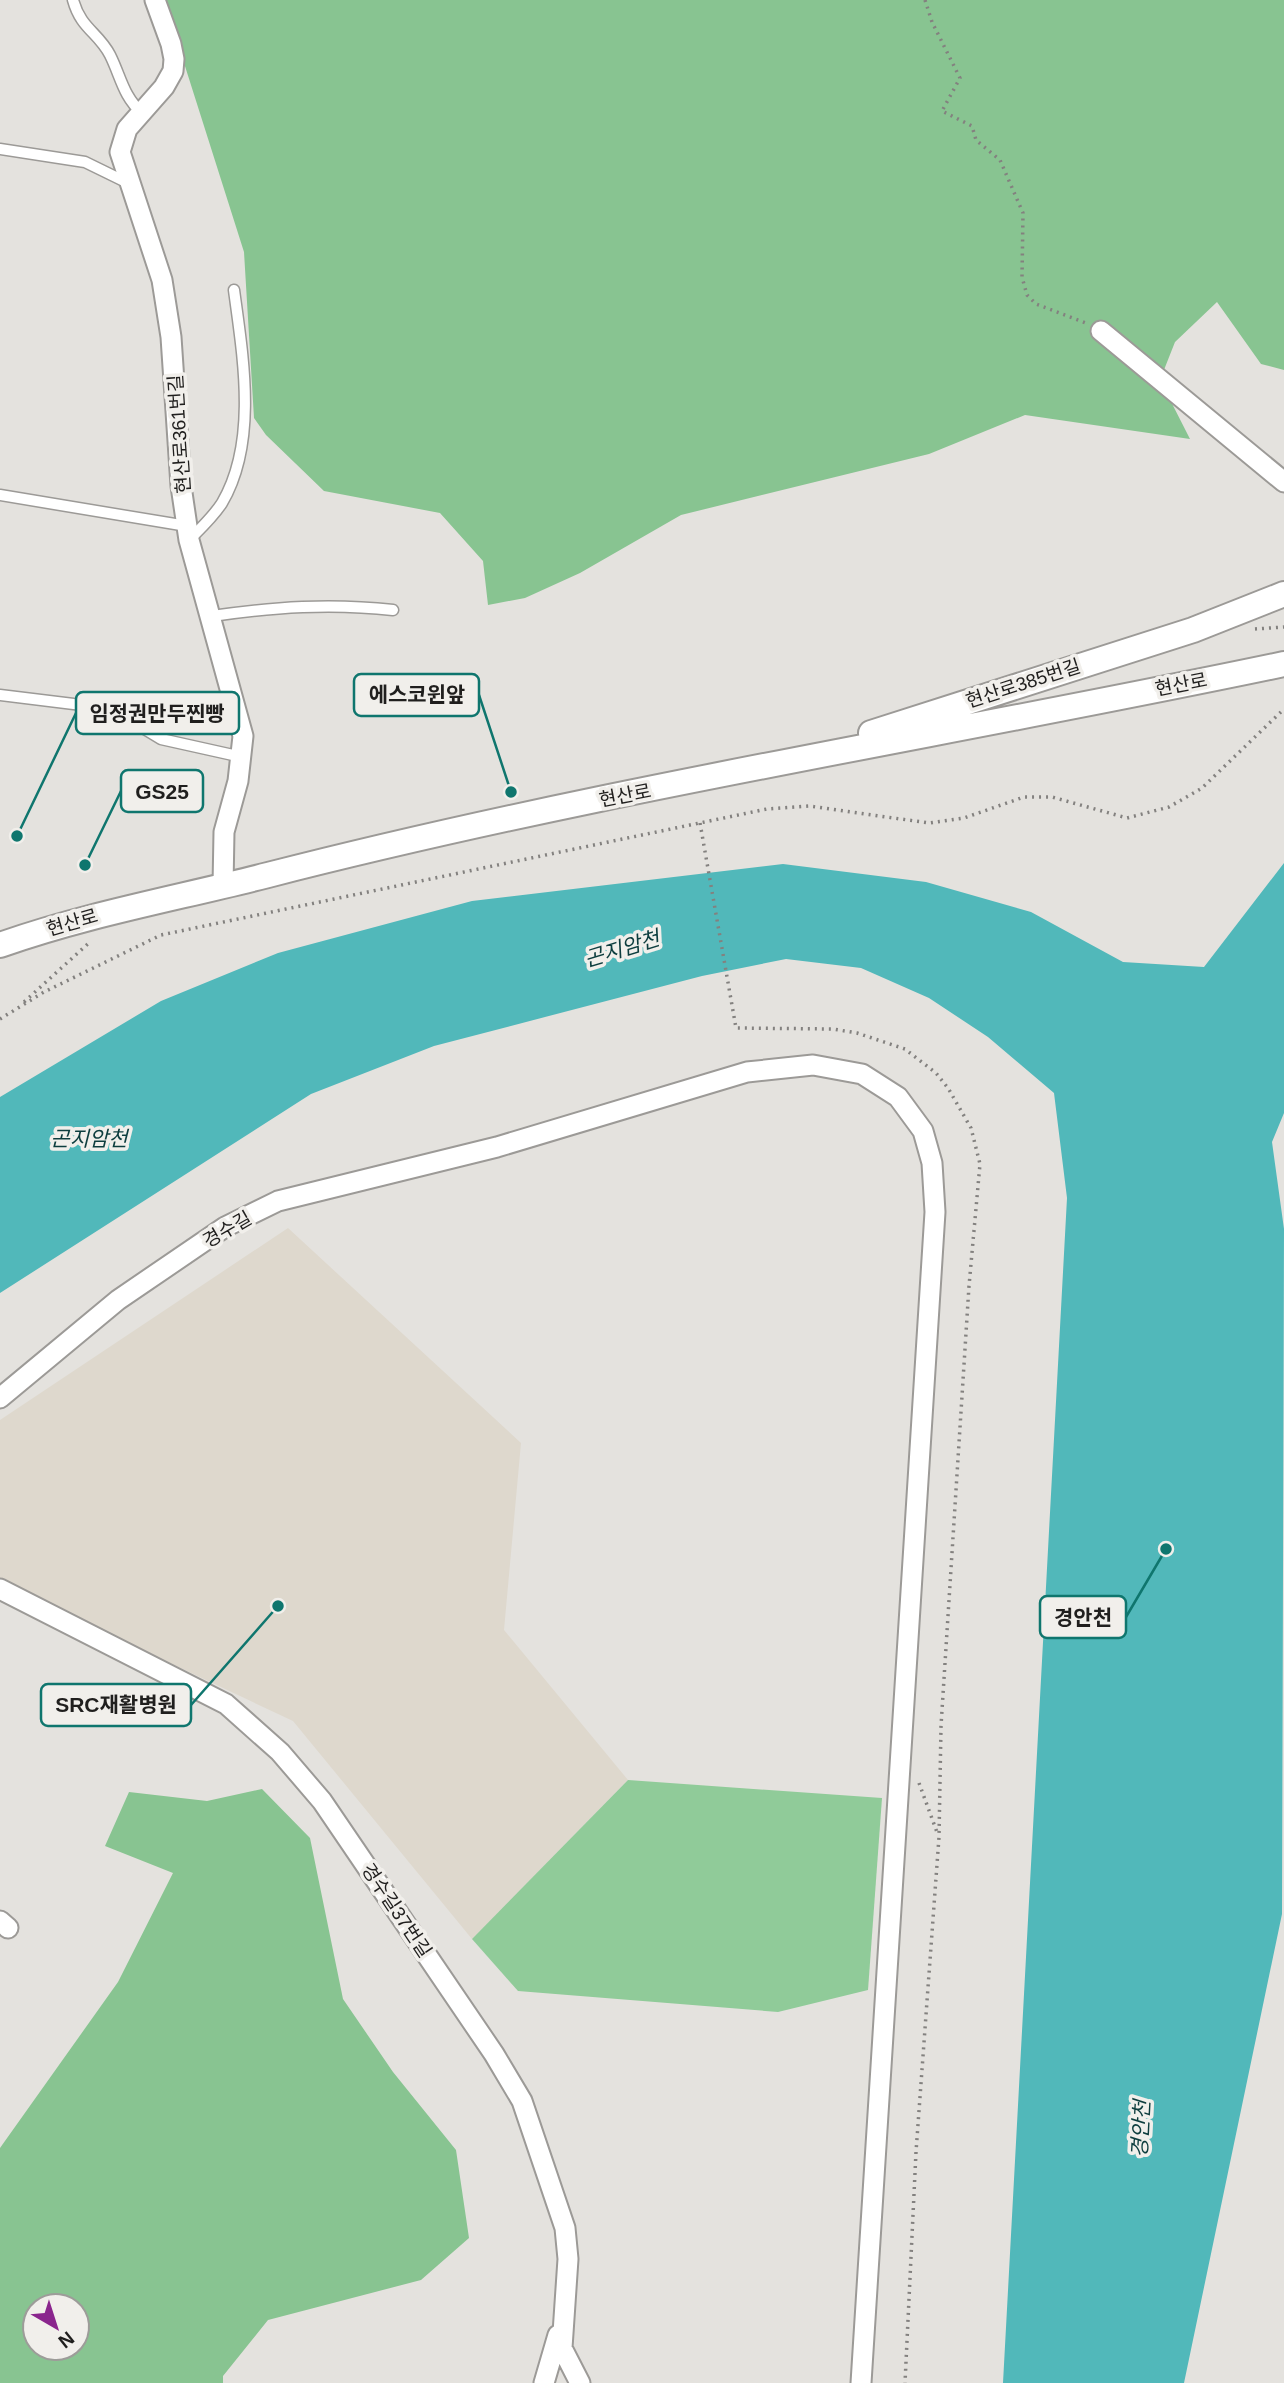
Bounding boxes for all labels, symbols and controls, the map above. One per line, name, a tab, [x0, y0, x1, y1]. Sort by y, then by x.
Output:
street label: 현산로361번길	[165, 374, 194, 494]
street label: 현산로385번길	[963, 655, 1083, 712]
street label: 현산로	[1153, 669, 1209, 700]
callout: 에스코윈앞	[354, 674, 479, 716]
text: 에스코윈앞	[369, 683, 465, 706]
callout: 임정권만두찐빵	[76, 692, 239, 734]
text: 임정권만두찐빵	[89, 702, 225, 725]
callout: GS25	[121, 770, 203, 812]
text: GS25	[135, 780, 189, 803]
street label: 현산로	[597, 780, 653, 811]
street label: 현산로	[44, 905, 100, 940]
water label: 곤지암천	[582, 925, 665, 971]
water label: 곤지암천	[50, 1127, 130, 1150]
street label: 경수길	[199, 1207, 255, 1252]
callout: 경안천	[1040, 1596, 1126, 1638]
text: 경안천	[1054, 1606, 1112, 1629]
callout: SRC재활병원	[41, 1684, 191, 1726]
text: SRC재활병원	[55, 1693, 177, 1716]
street label: 경수길37번길	[358, 1859, 436, 1961]
water label: 경안천	[1127, 2097, 1154, 2159]
north arrow	[21, 2292, 91, 2362]
text: N	[54, 2327, 78, 2352]

